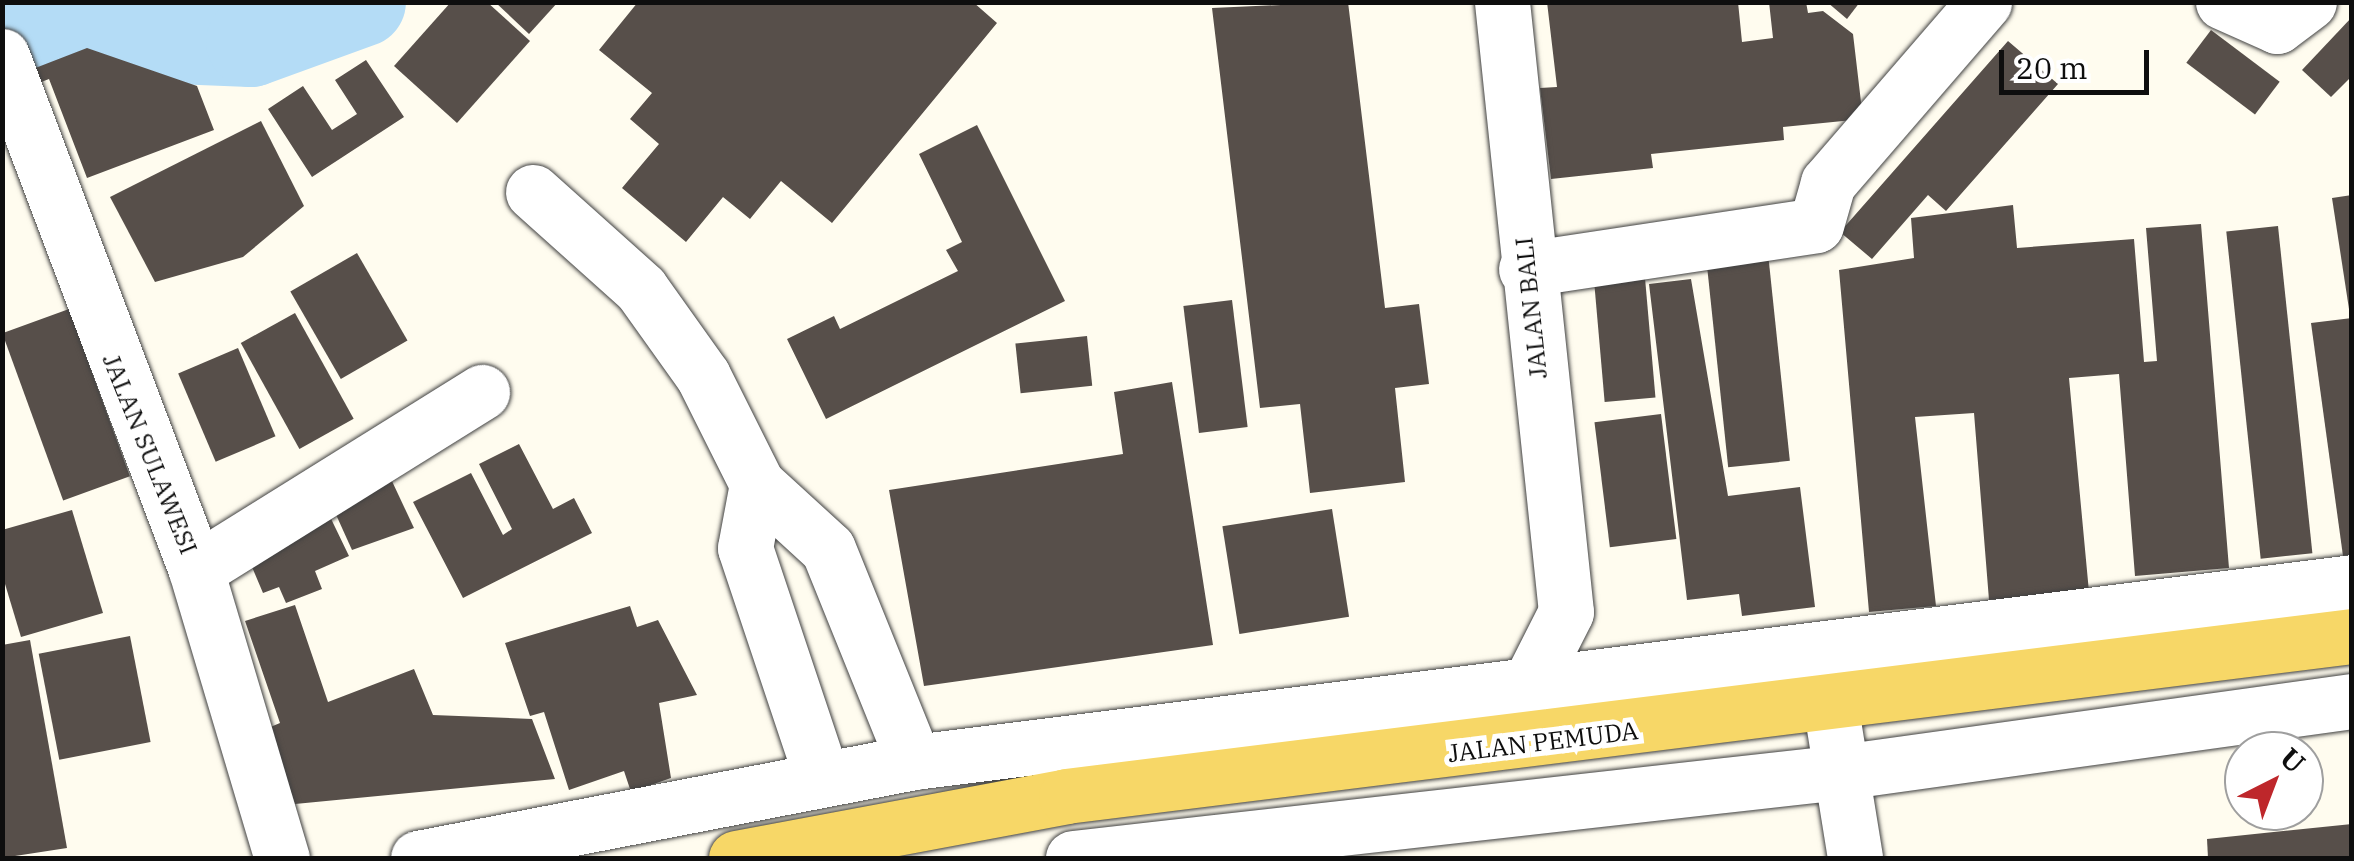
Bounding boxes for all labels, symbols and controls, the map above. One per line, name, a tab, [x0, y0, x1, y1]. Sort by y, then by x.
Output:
scale bar	[2004, 30, 2154, 92]
text: 20 m	[2016, 48, 2088, 87]
street label: JALAN BALI	[1509, 236, 1553, 380]
street label: JALAN SULAWESI	[96, 349, 204, 559]
street label: JALAN PEMUDA	[1446, 715, 1640, 769]
north arrow	[2224, 731, 2324, 831]
text: U	[2273, 739, 2313, 781]

